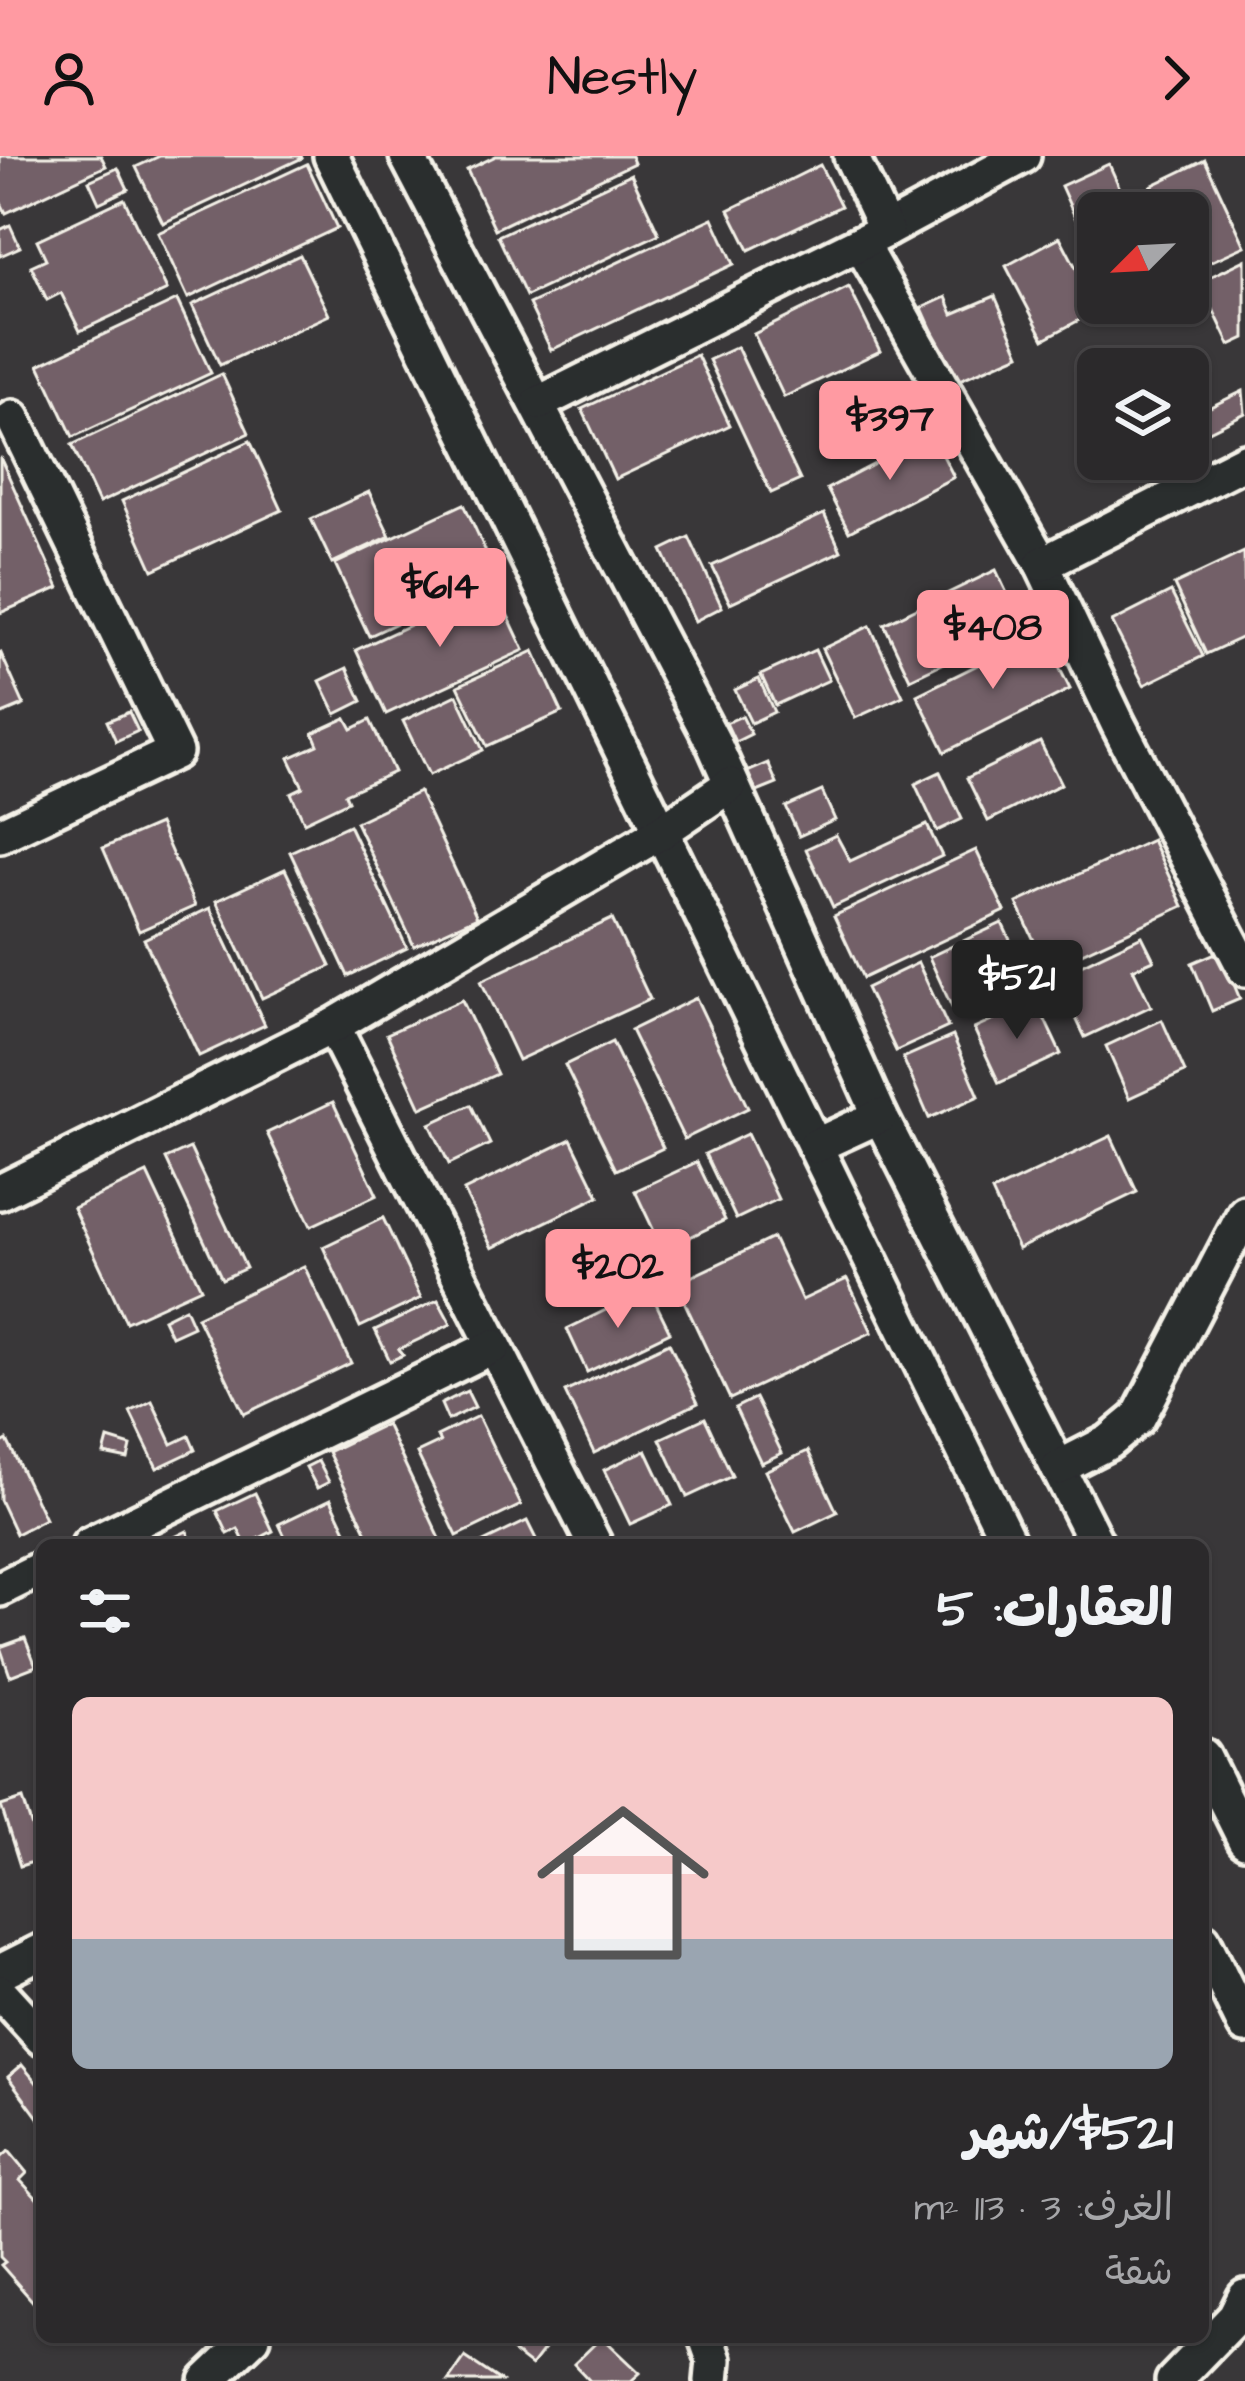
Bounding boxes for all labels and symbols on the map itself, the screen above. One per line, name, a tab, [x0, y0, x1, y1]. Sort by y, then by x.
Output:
north arrow	[1077, 192, 1209, 324]
pin: $397	[819, 381, 961, 483]
pin: $614	[369, 548, 511, 650]
pin: $408	[922, 590, 1064, 692]
pin: $521	[946, 940, 1088, 1042]
pin: $202	[547, 1229, 689, 1331]

